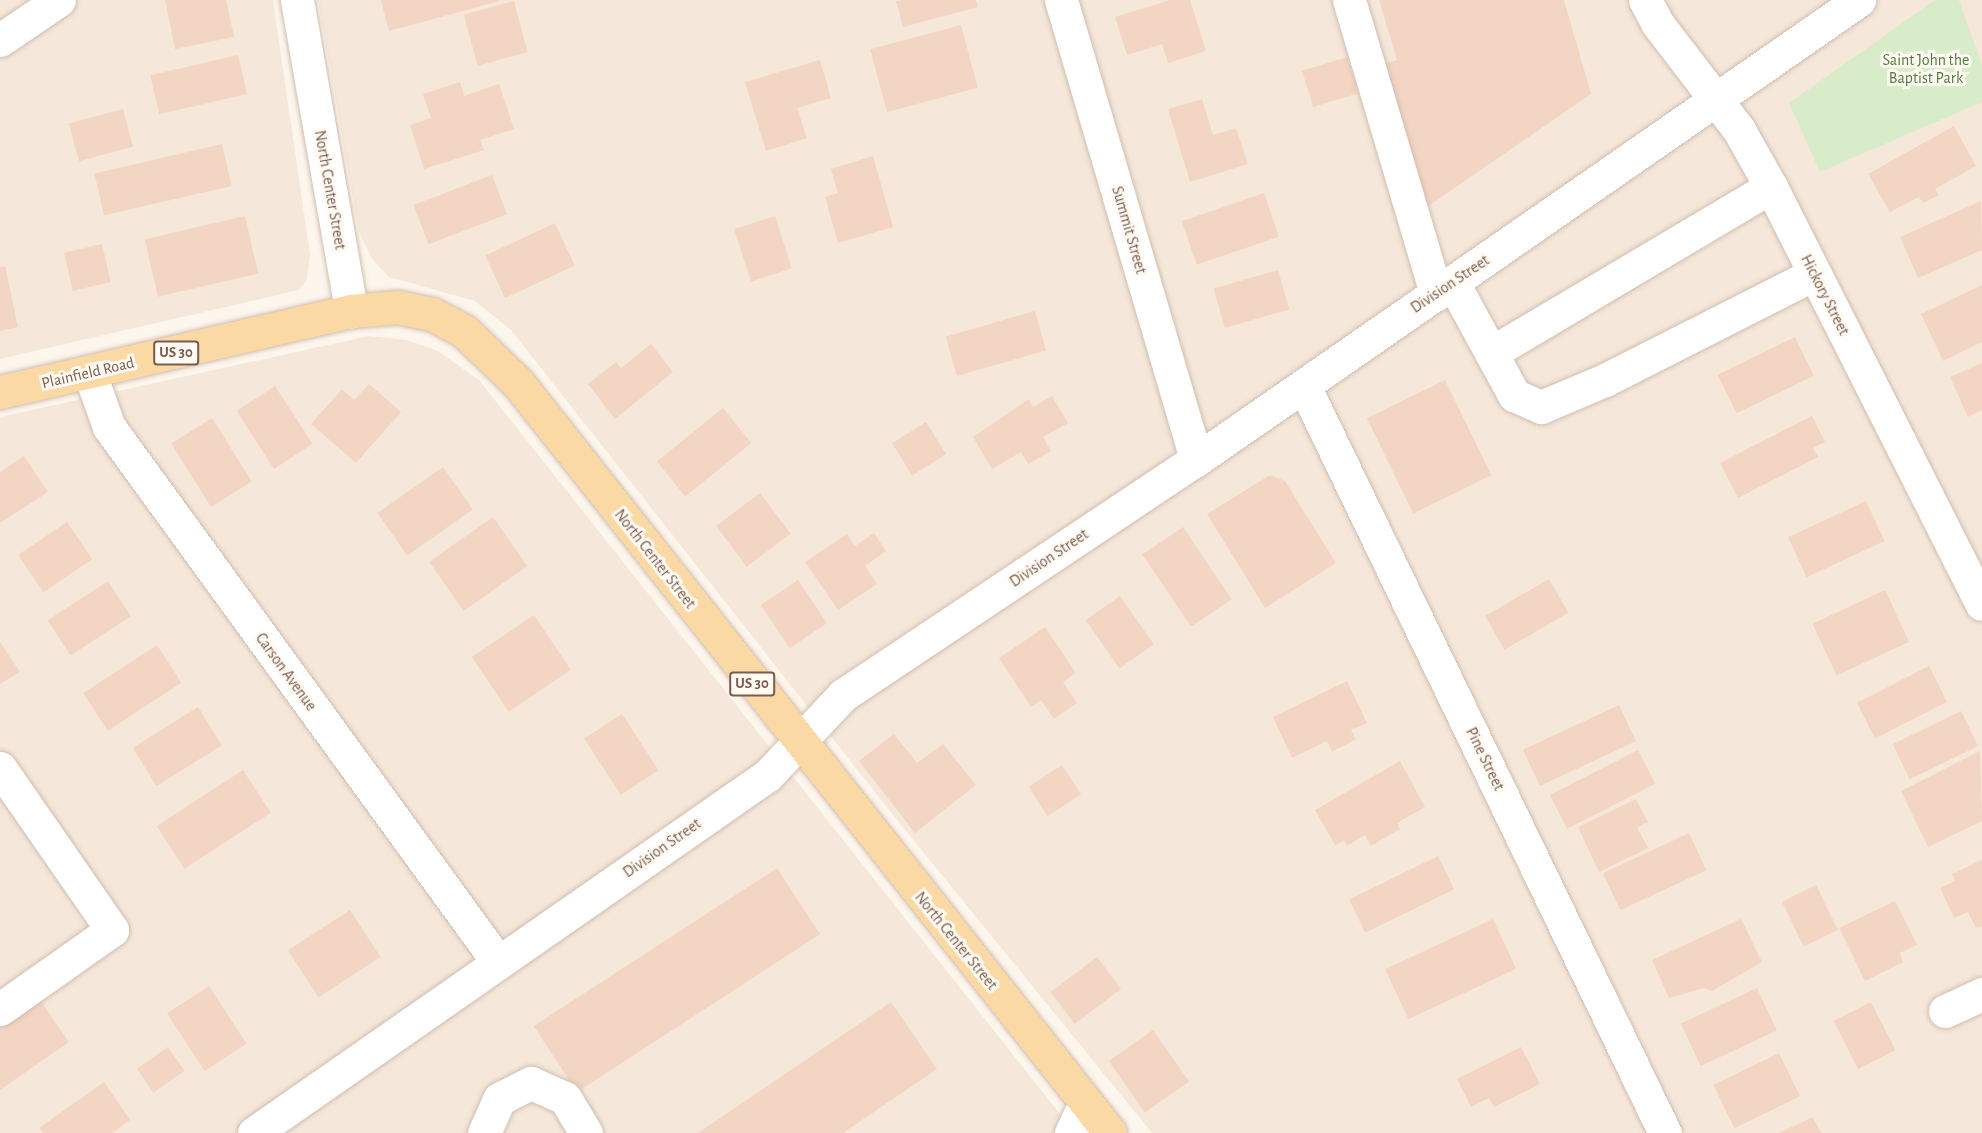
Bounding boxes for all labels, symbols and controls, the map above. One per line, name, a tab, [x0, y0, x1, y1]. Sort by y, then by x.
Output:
park label: Saint John the Baptist Park	[1883, 50, 1969, 88]
street label: North Center Street	[310, 129, 350, 251]
street label: Summit Street	[1107, 184, 1151, 276]
street label: Division Street	[1407, 251, 1493, 317]
street label: Hickory Street	[1796, 251, 1854, 339]
road number: US 30	[152, 341, 200, 365]
street label: Plainfield Road	[40, 353, 136, 393]
street label: North Center Street	[610, 505, 700, 613]
street label: Division Street	[1006, 525, 1092, 591]
street label: Carson Avenue	[251, 629, 321, 715]
road number: US 30	[728, 672, 776, 696]
street label: Pine Street	[1461, 724, 1509, 794]
street label: Division Street	[619, 814, 705, 882]
street label: North Center Street	[910, 888, 1002, 994]

